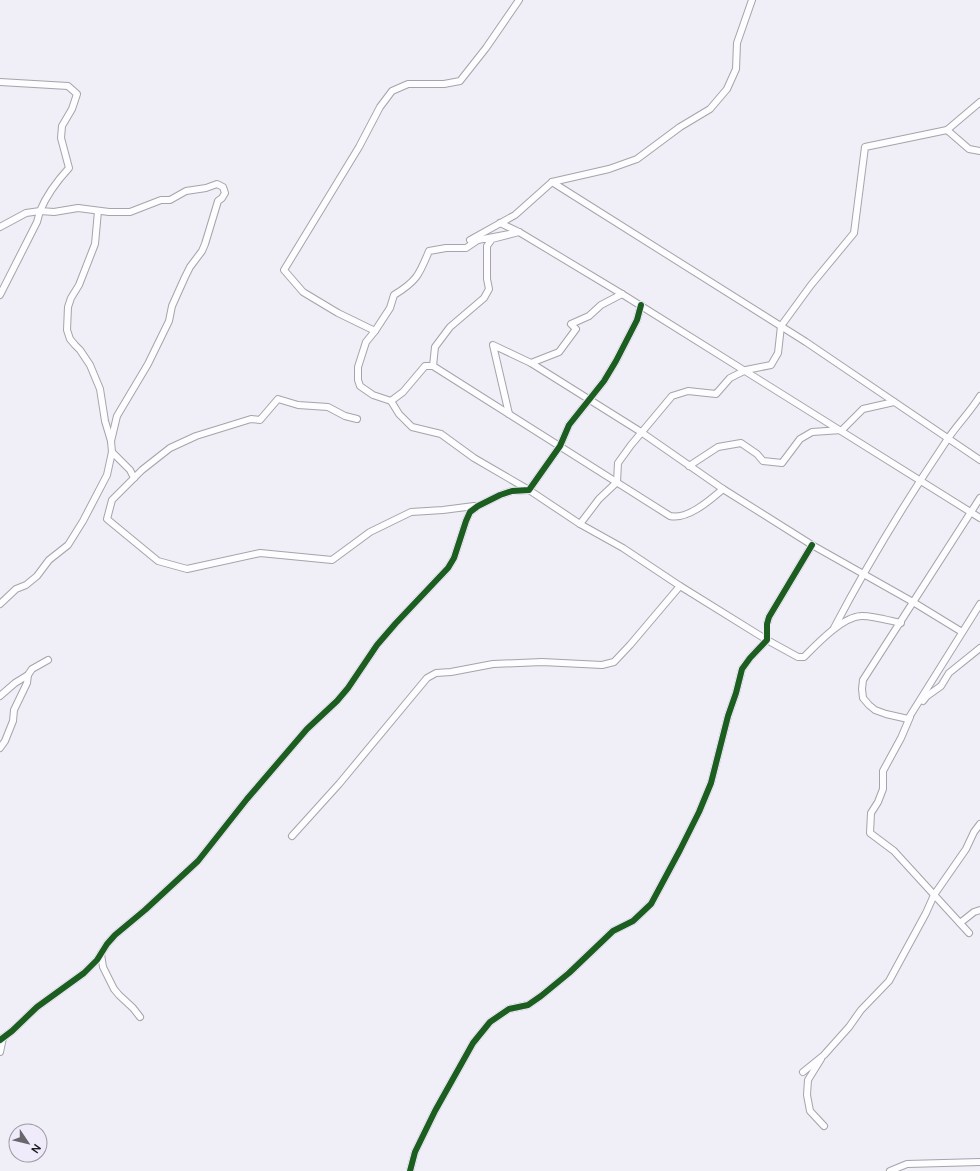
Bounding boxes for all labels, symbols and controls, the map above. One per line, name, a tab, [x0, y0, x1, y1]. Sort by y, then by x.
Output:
north arrow	[8, 1123, 48, 1163]
text: N	[28, 1141, 44, 1156]

